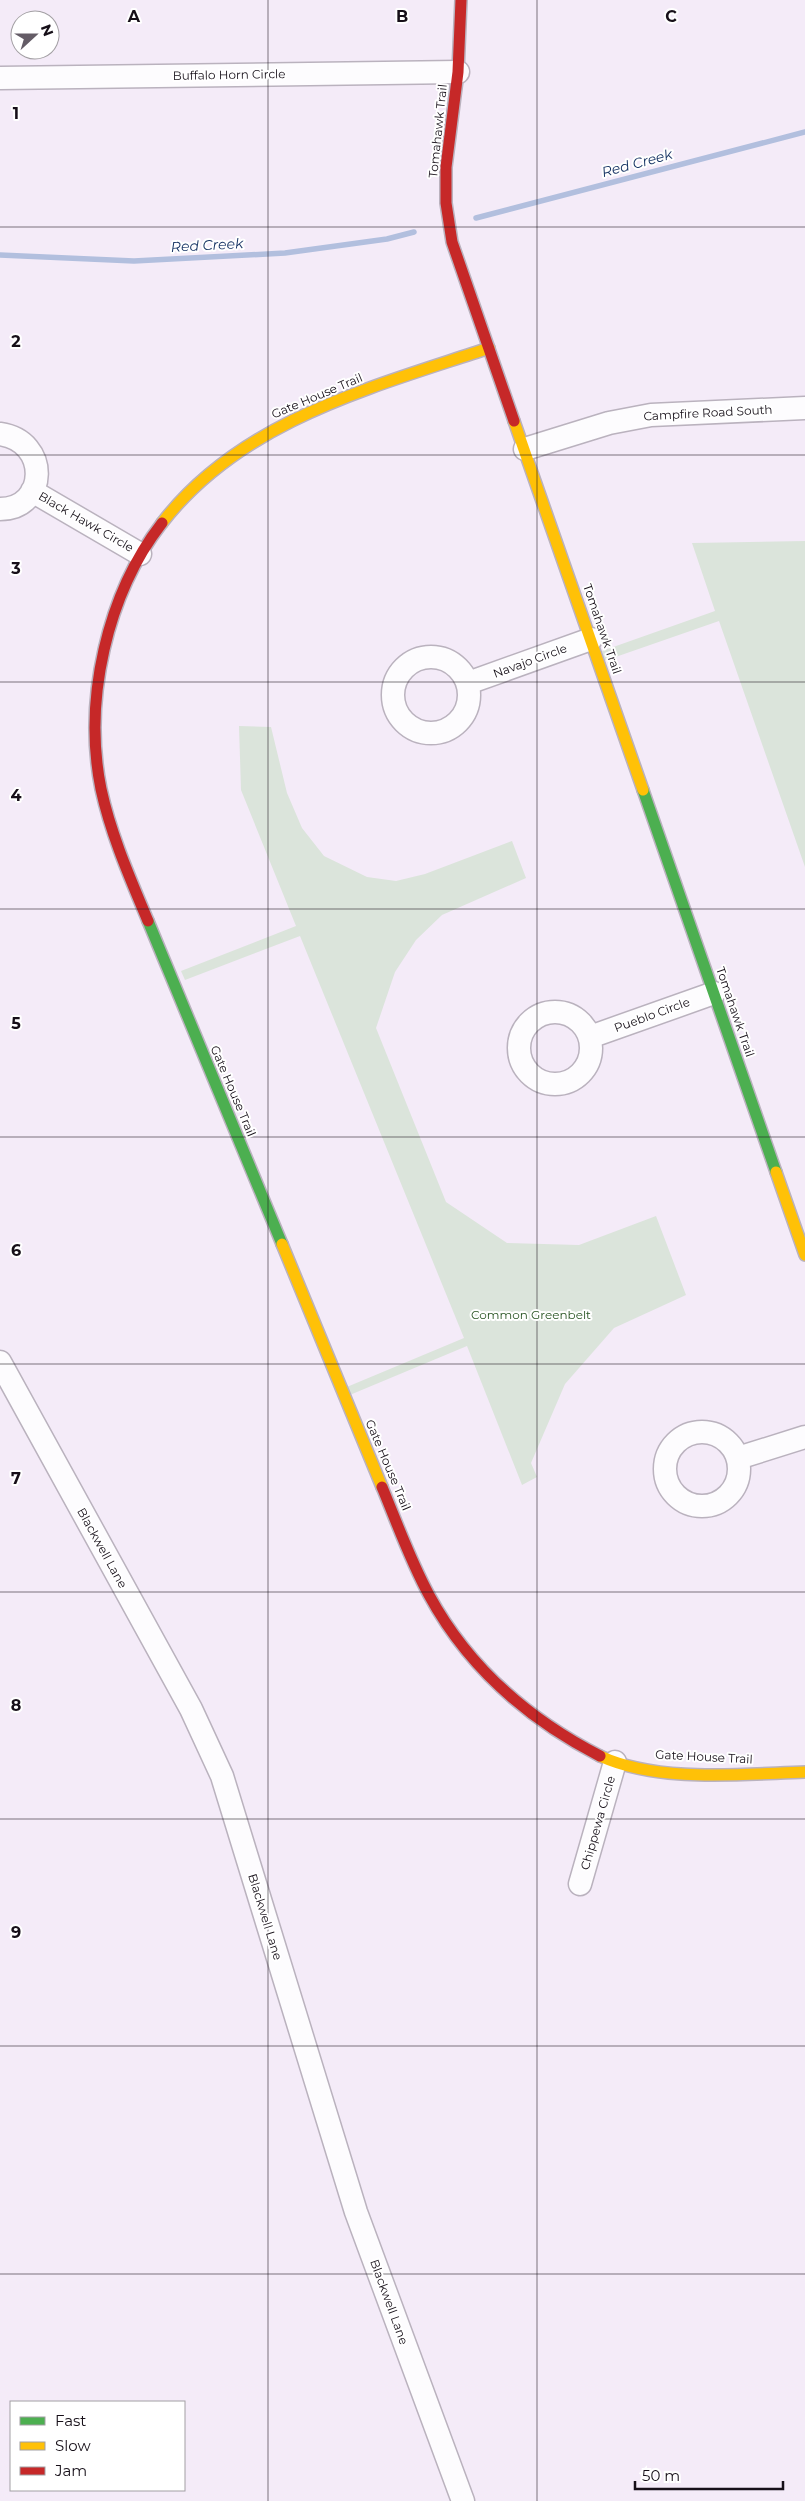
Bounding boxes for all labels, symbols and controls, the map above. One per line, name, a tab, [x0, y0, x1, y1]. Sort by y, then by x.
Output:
text: A	[127, 7, 141, 26]
text: B	[396, 7, 408, 26]
text: C	[665, 7, 677, 26]
north arrow	[10, 10, 60, 60]
text: N	[37, 22, 58, 39]
street label: Buffalo Horn Circle	[172, 66, 286, 83]
street label: Tomahawk Trail	[425, 83, 450, 179]
text: 1	[13, 104, 19, 123]
water label: Red Creek	[600, 145, 675, 181]
water label: Red Creek	[170, 234, 244, 256]
text: 2	[11, 332, 21, 351]
street label: Gate House Trail	[269, 370, 365, 422]
street label: Campfire Road South	[643, 402, 773, 423]
street label: Black Hawk Circle	[36, 488, 137, 555]
text: 3	[10, 559, 21, 578]
street label: Tomahawk Trail	[580, 582, 625, 676]
street label: Navajo Circle	[491, 640, 569, 681]
text: 4	[10, 786, 22, 805]
street label: Tomahawk Trail	[713, 965, 758, 1059]
street label: Pueblo Circle	[612, 994, 692, 1035]
text: 5	[11, 1014, 21, 1033]
street label: Gate House Trail	[207, 1043, 259, 1139]
text: 6	[11, 1241, 21, 1260]
park label: Common Greenbelt	[471, 1307, 591, 1322]
street label: Gate House Trail	[362, 1417, 414, 1513]
text: 7	[11, 1469, 21, 1488]
street label: Blackwell Lane	[74, 1505, 131, 1591]
text: 8	[11, 1696, 21, 1715]
street label: Gate House Trail	[655, 1746, 753, 1767]
street label: Chippewa Circle	[577, 1774, 618, 1872]
street label: Blackwell Lane	[245, 1872, 286, 1962]
text: 9	[11, 1923, 21, 1942]
street label: Blackwell Lane	[367, 2257, 412, 2346]
legend	[10, 2401, 185, 2491]
text: Fast	[55, 2411, 86, 2430]
text: Slow	[55, 2436, 91, 2455]
scale bar	[635, 2458, 782, 2490]
text: Jam	[54, 2461, 87, 2480]
text: 50 m	[642, 2466, 680, 2485]

